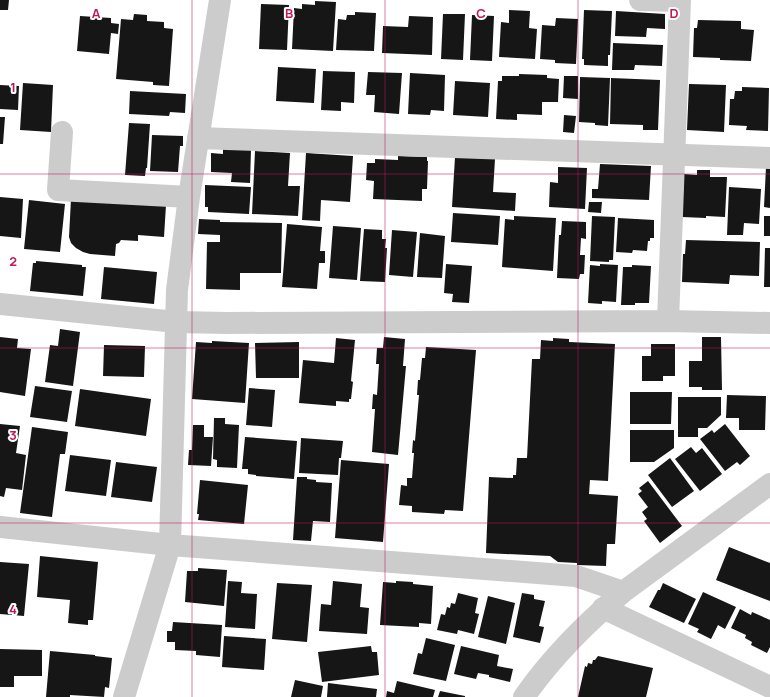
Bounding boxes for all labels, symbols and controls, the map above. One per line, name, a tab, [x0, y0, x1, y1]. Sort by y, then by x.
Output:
text: A	[92, 4, 101, 22]
text: B	[285, 4, 293, 22]
text: C	[476, 4, 486, 22]
text: D	[669, 4, 679, 22]
text: 1	[10, 78, 16, 96]
text: 2	[9, 252, 17, 270]
text: 3	[9, 426, 17, 444]
text: 4	[9, 600, 17, 618]

